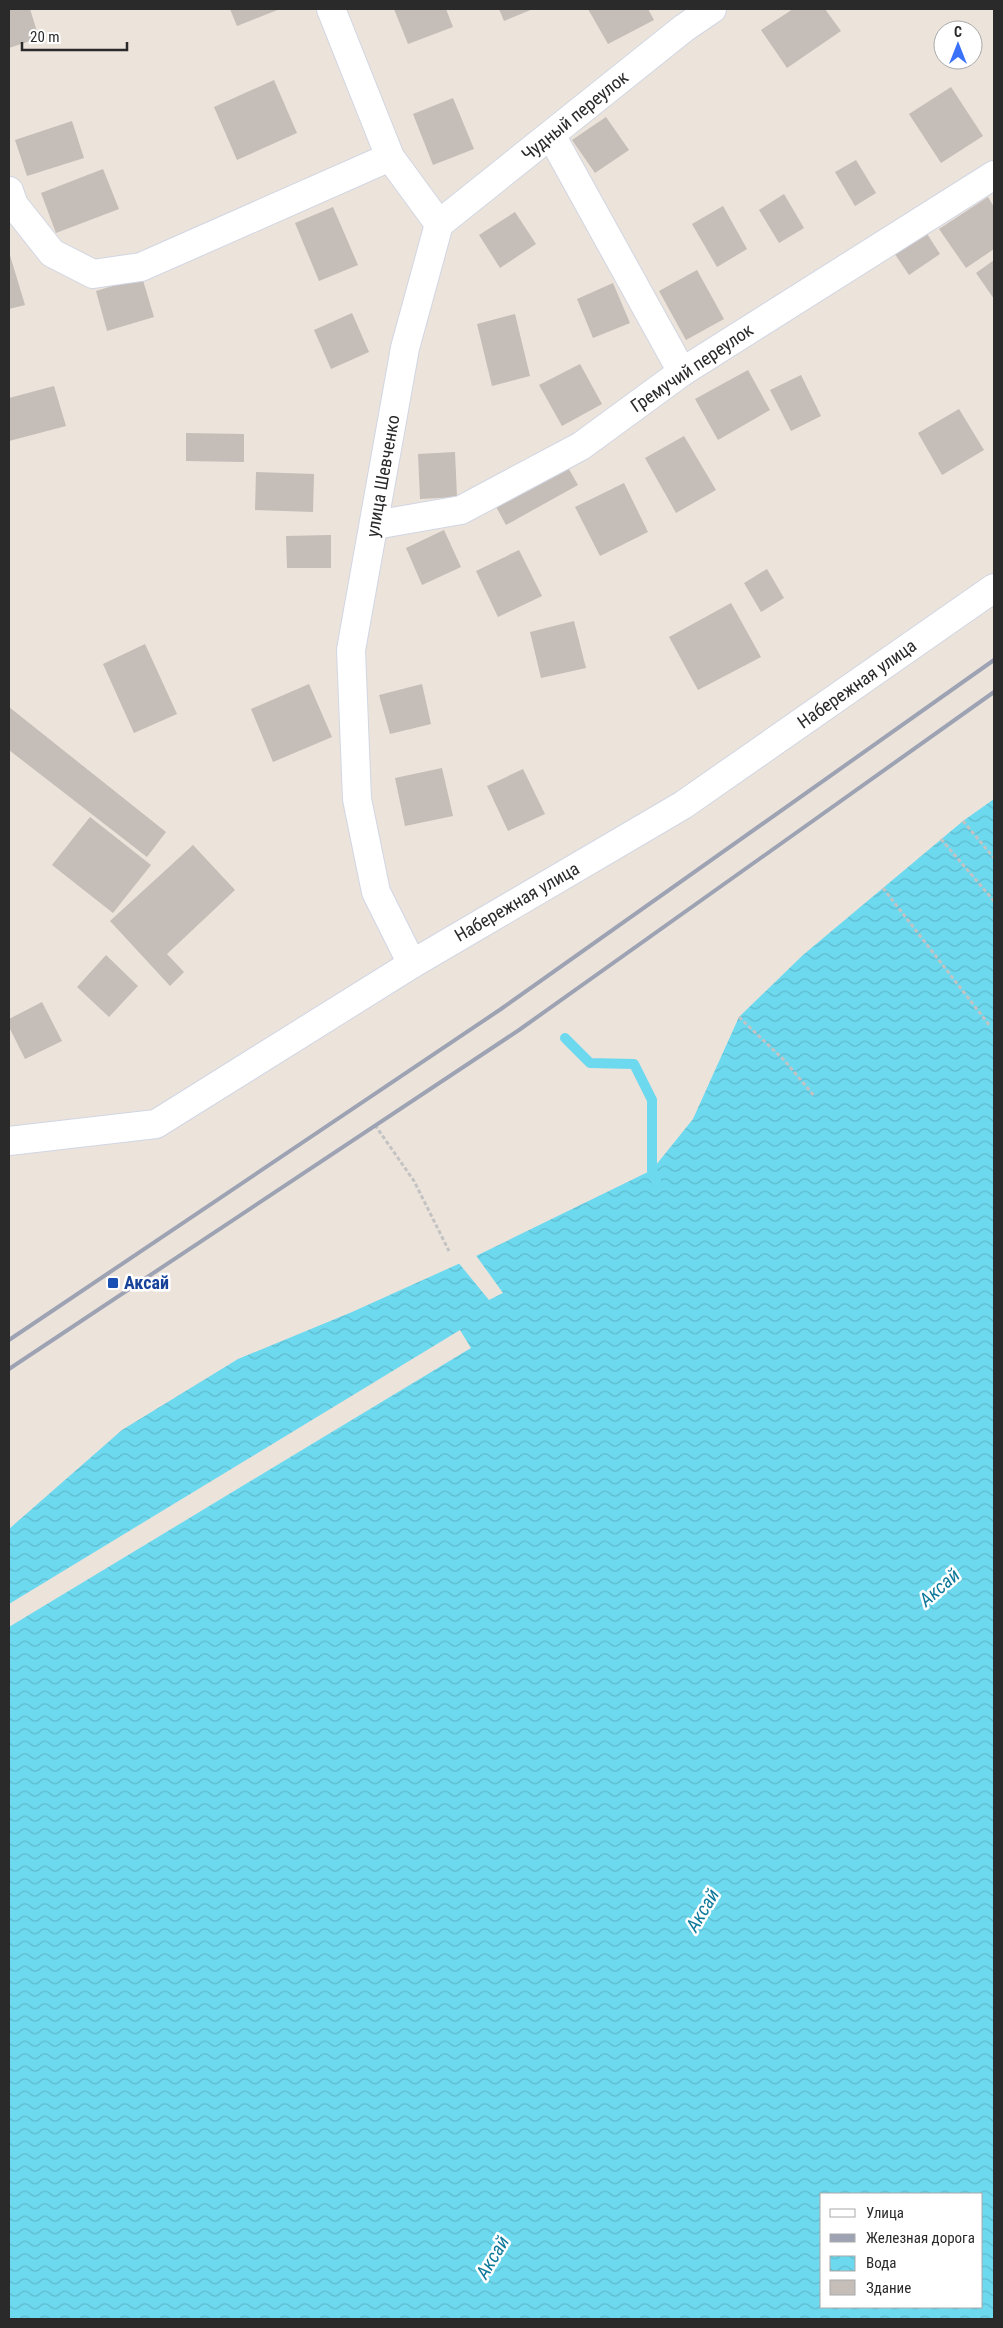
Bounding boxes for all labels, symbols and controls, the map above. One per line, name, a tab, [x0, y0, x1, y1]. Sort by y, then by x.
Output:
scale bar	[22, 20, 128, 52]
north arrow	[933, 20, 983, 70]
text: С	[954, 24, 962, 40]
text: 20 m	[30, 28, 60, 46]
street label: Чудный переулок	[517, 66, 632, 165]
street label: Гремучий переулок	[626, 319, 757, 416]
street label: улица Шевченко	[361, 413, 404, 539]
street label: Набережная улица	[793, 635, 920, 732]
street label: Набережная улица	[451, 857, 583, 946]
place label: Аксай	[124, 1272, 169, 1293]
marker: Аксай	[106, 1276, 120, 1290]
water label: Аксай	[914, 1564, 964, 1612]
water label: Аксай	[680, 1885, 724, 1937]
legend	[820, 2193, 983, 2308]
text: Улица	[866, 2204, 904, 2222]
text: Железная дорога	[866, 2229, 975, 2247]
water label: Аксай	[470, 2232, 514, 2284]
text: Вода	[866, 2254, 896, 2272]
text: Здание	[866, 2279, 911, 2297]

